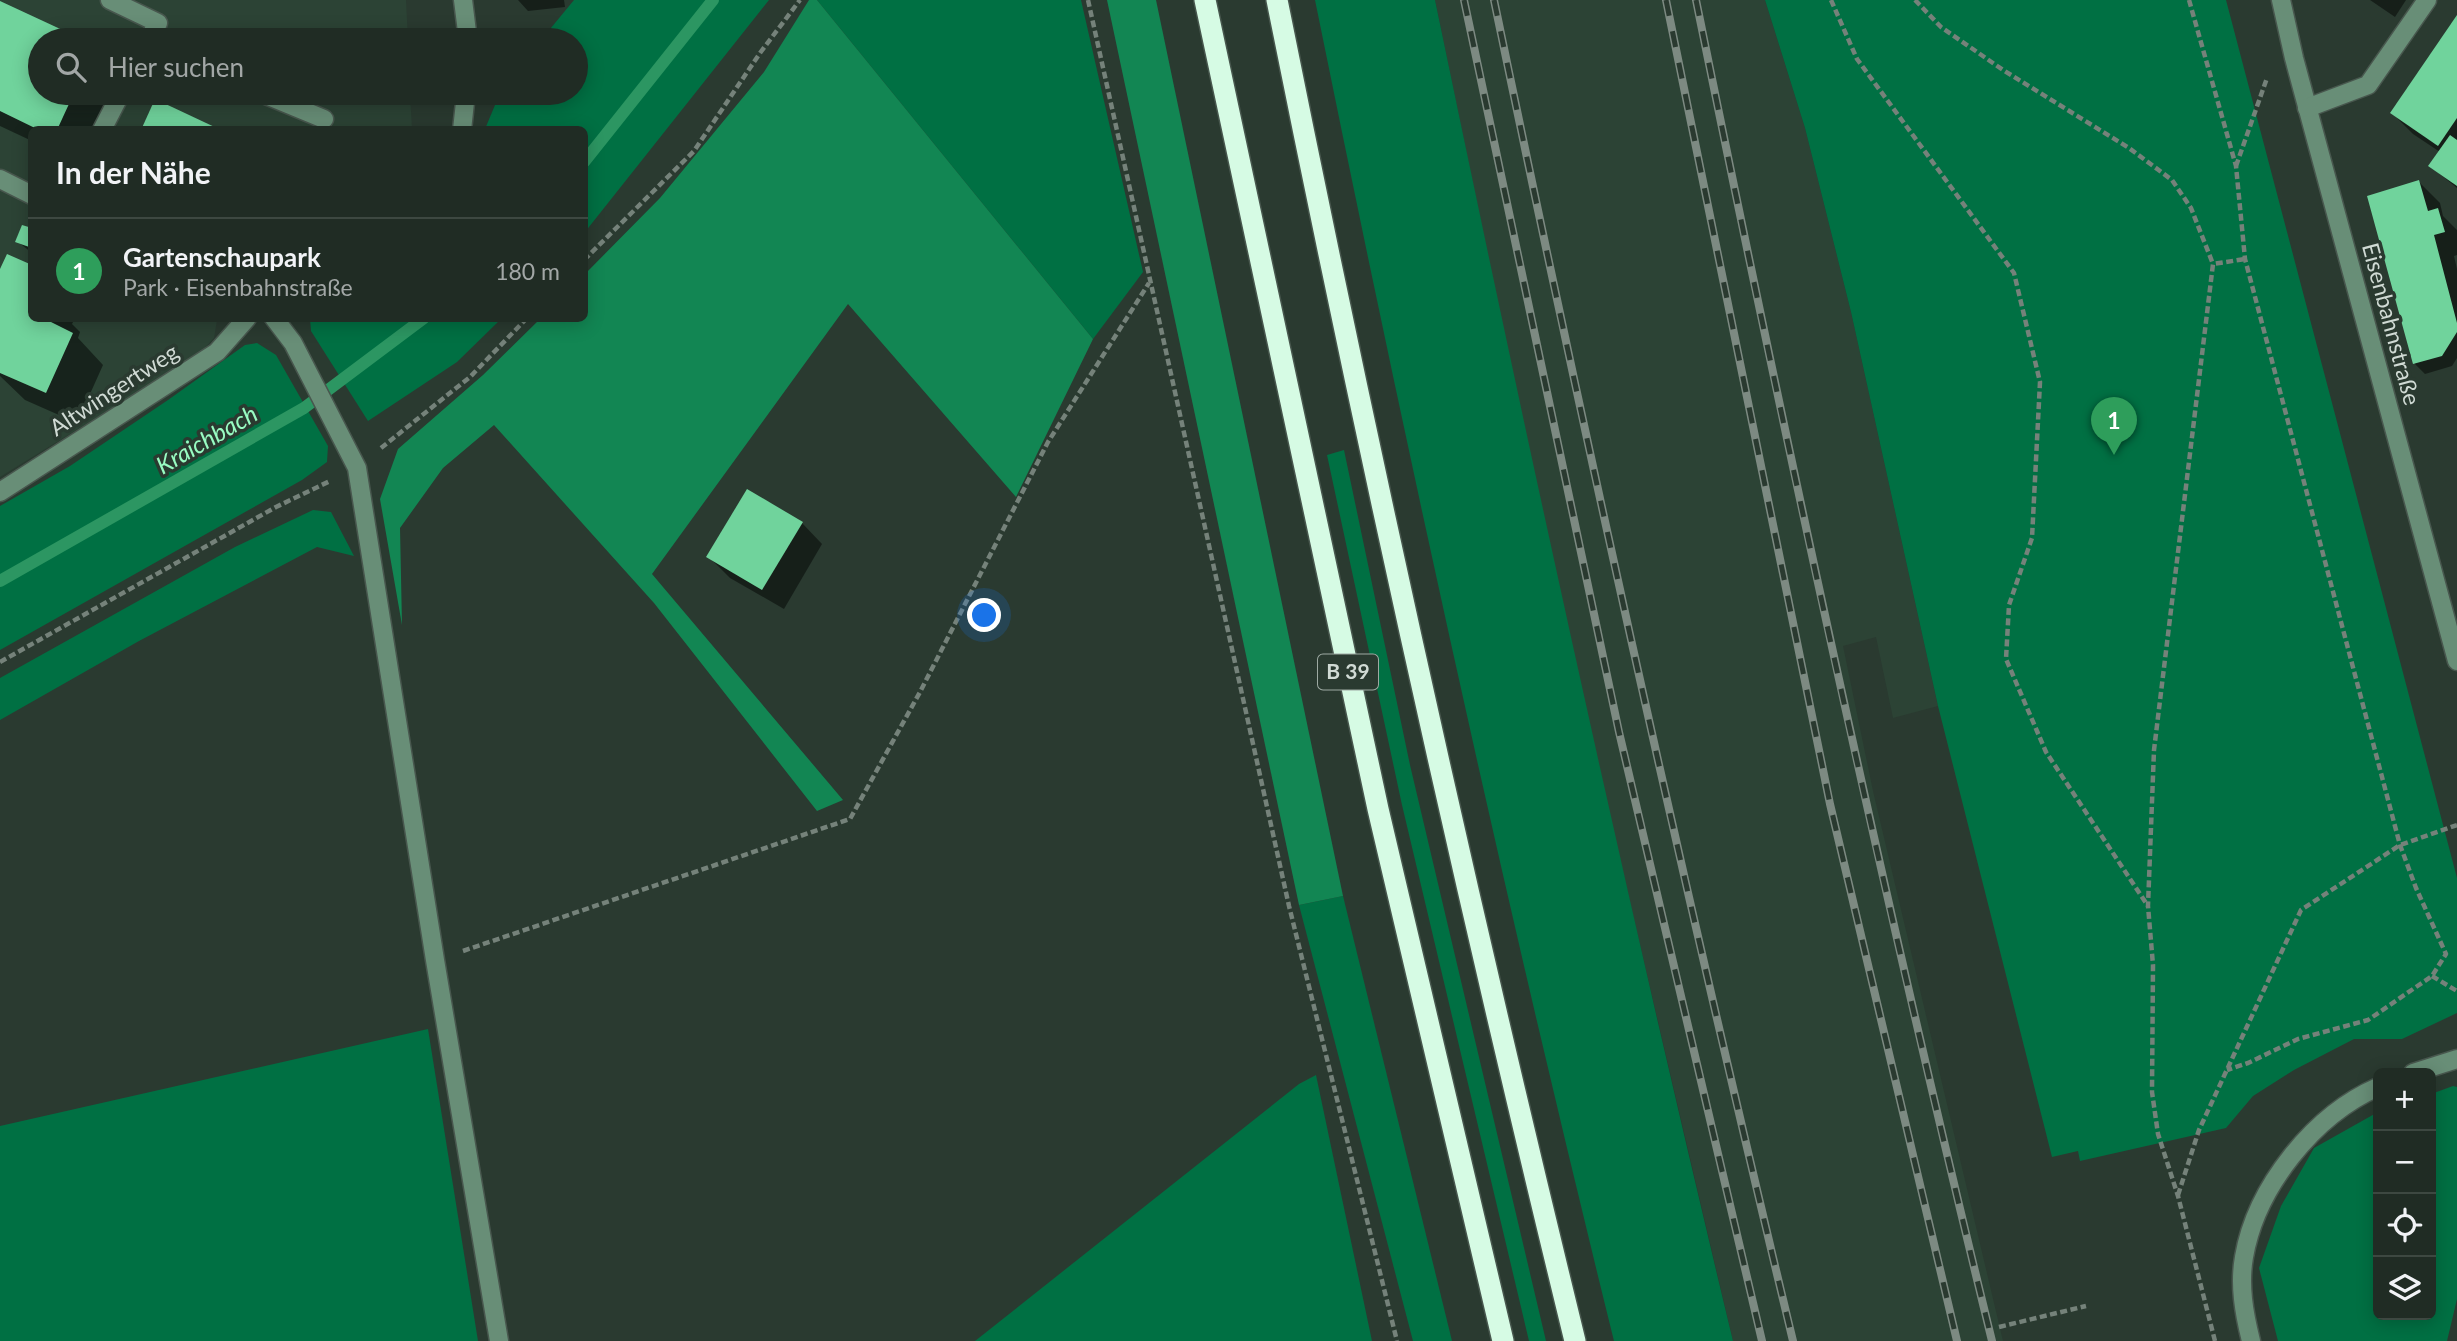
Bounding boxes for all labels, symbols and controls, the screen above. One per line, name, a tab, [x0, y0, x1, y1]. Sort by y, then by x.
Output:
search box	[28, 28, 588, 105]
icon: search	[52, 48, 90, 86]
text: Hier suchen	[108, 51, 244, 83]
text: In der Nähe	[56, 154, 211, 190]
street label: Eisenbahnstraße	[2357, 239, 2427, 408]
text: Gartenschaupark	[123, 241, 321, 273]
text: 1	[72, 257, 86, 285]
text: 180 m	[495, 257, 560, 285]
text: Park · Eisenbahnstraße	[123, 273, 353, 301]
street label: Altwingertweg	[44, 337, 183, 441]
pin: 1	[2091, 397, 2137, 455]
water label: Kraichbach	[150, 398, 262, 479]
your location	[967, 598, 1001, 632]
road number: B 39	[1318, 654, 1378, 690]
map controls	[2373, 1068, 2436, 1320]
button: +	[2373, 1068, 2436, 1131]
button: −	[2373, 1131, 2436, 1194]
button: locate	[2373, 1194, 2436, 1257]
button: layers	[2373, 1257, 2436, 1320]

